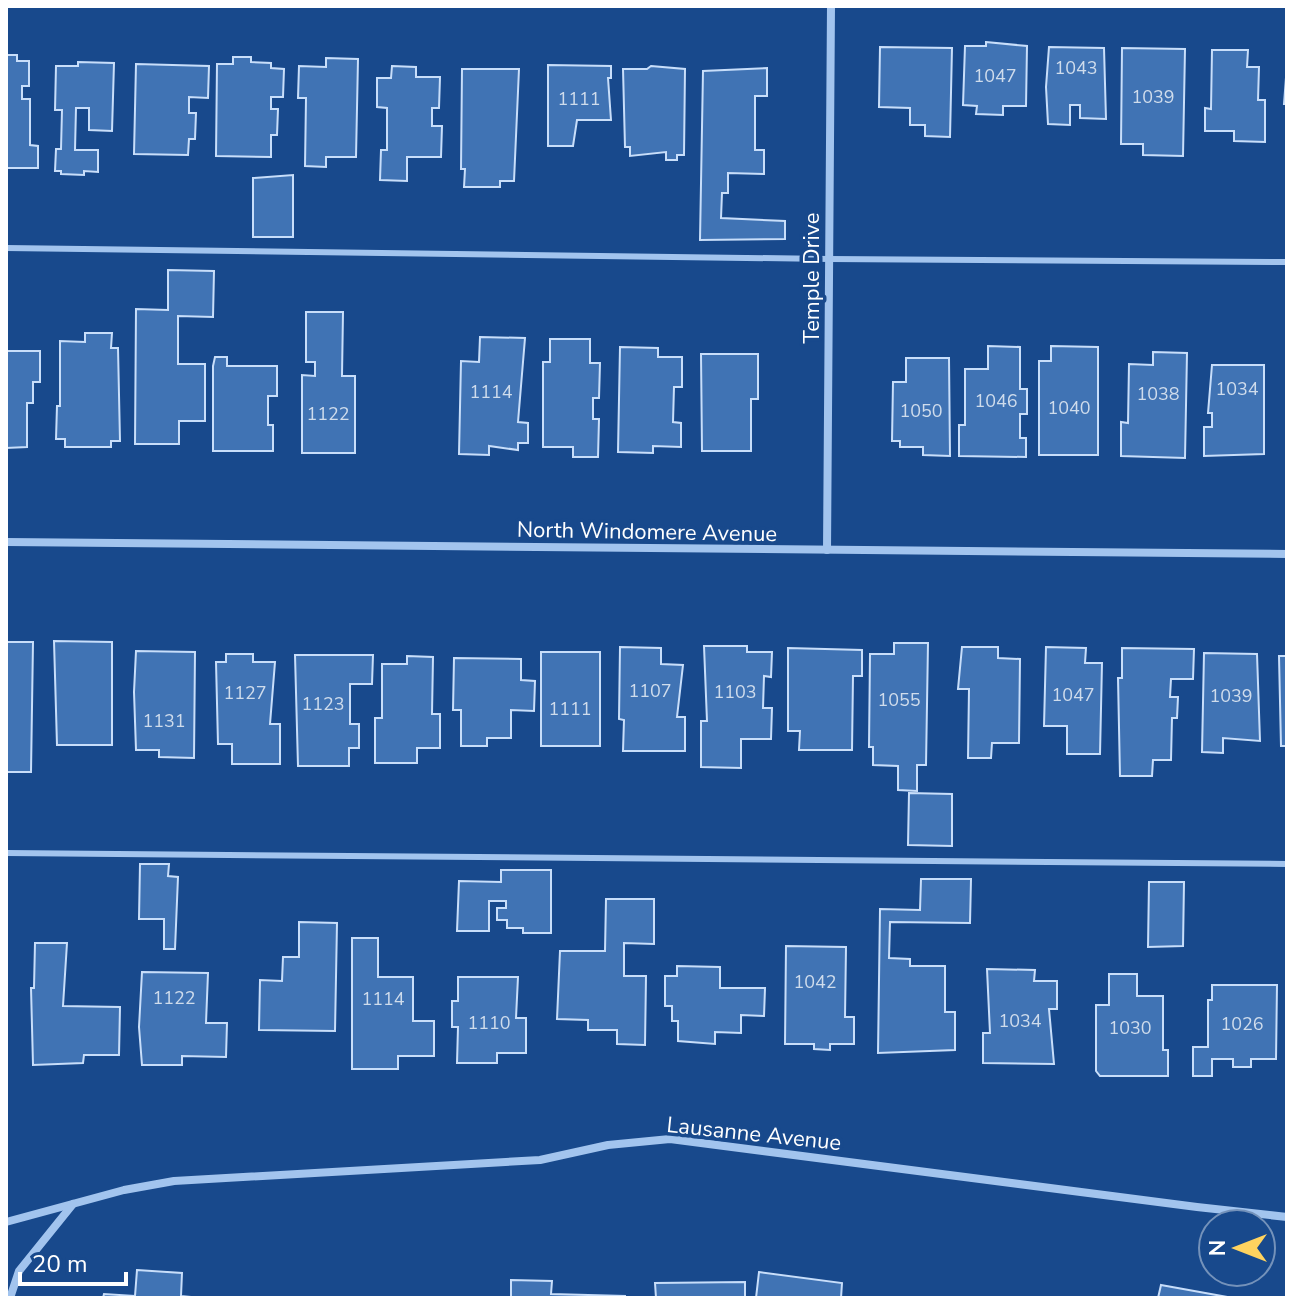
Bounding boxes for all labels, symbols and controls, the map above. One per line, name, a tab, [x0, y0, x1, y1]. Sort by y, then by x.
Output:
house number: 1043	[1054, 56, 1098, 80]
house number: 1047	[973, 64, 1017, 88]
house number: 1039	[1131, 85, 1175, 109]
house number: 1111	[557, 87, 601, 111]
street label: Temple Drive	[797, 213, 827, 343]
house number: 1034	[1215, 377, 1259, 401]
house number: 1114	[469, 380, 513, 404]
house number: 1038	[1136, 382, 1180, 406]
house number: 1046	[974, 389, 1018, 413]
house number: 1040	[1047, 396, 1091, 420]
house number: 1050	[899, 399, 943, 423]
house number: 1122	[306, 402, 350, 426]
street label: North Windomere Avenue	[517, 515, 777, 549]
house number: 1107	[628, 679, 672, 703]
house number: 1103	[713, 680, 757, 704]
house number: 1127	[223, 681, 267, 705]
house number: 1047	[1051, 683, 1095, 707]
house number: 1039	[1209, 684, 1253, 708]
house number: 1055	[877, 688, 921, 712]
house number: 1123	[301, 692, 345, 716]
house number: 1111	[548, 697, 592, 721]
house number: 1131	[142, 709, 186, 733]
house number: 1042	[793, 970, 837, 994]
house number: 1122	[152, 986, 196, 1010]
house number: 1114	[361, 987, 405, 1011]
house number: 1034	[998, 1009, 1042, 1033]
house number: 1110	[467, 1011, 511, 1035]
house number: 1026	[1220, 1012, 1264, 1036]
house number: 1030	[1108, 1016, 1152, 1040]
street label: Lausanne Avenue	[665, 1110, 843, 1158]
north arrow	[1197, 1208, 1277, 1288]
scale bar	[20, 1236, 126, 1286]
text: N	[1203, 1240, 1233, 1256]
text: 20 m	[32, 1248, 88, 1280]

